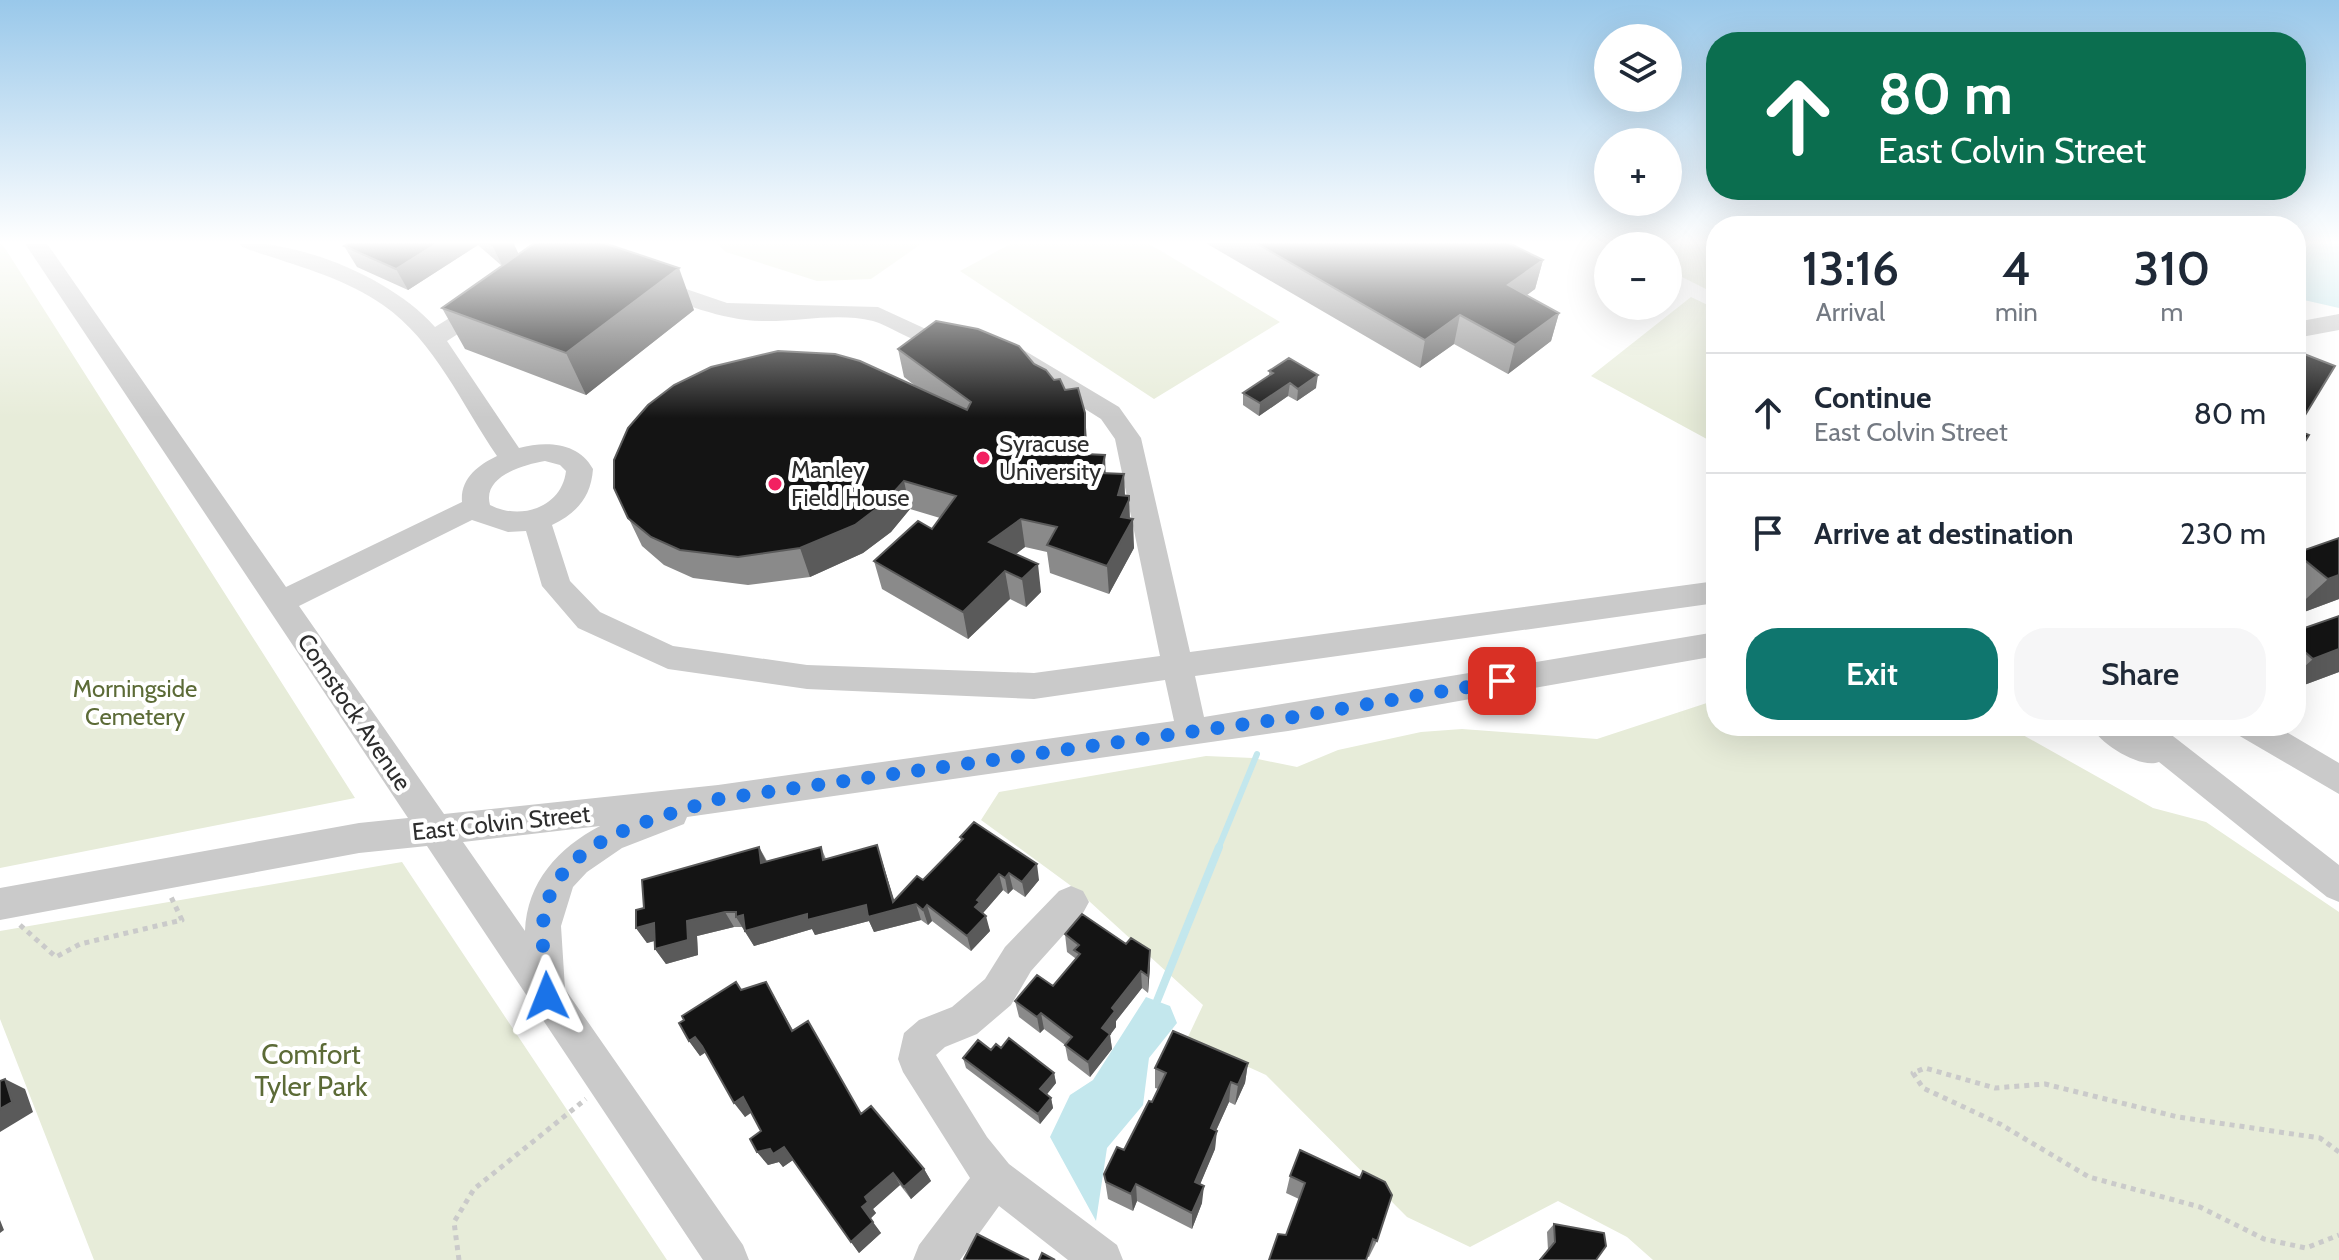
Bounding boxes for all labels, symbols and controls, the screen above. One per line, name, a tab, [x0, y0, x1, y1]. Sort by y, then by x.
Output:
map controls	[1594, 24, 1682, 320]
button: layers	[1594, 24, 1682, 112]
text: 80 m	[1878, 60, 2013, 128]
icon: ahead	[1746, 64, 1850, 168]
button: +	[1594, 128, 1682, 216]
text: East Colvin Street	[1878, 128, 2146, 172]
button: −	[1594, 232, 1682, 320]
text: 13:16	[1802, 239, 1899, 297]
text: 4	[2002, 239, 2031, 297]
text: 310	[2134, 239, 2210, 297]
text: Arrival	[1816, 296, 1885, 328]
text: min	[1995, 296, 2038, 328]
text: m	[2160, 296, 2183, 328]
text: Continue	[1814, 379, 1931, 416]
icon: ahead	[1746, 391, 1790, 435]
text: 80 m	[2194, 395, 2266, 432]
text: East Colvin Street	[1814, 416, 2008, 448]
place label: Syracuse University	[999, 429, 1101, 486]
marker: Syracuse University	[974, 449, 992, 467]
place label: Manley Field House	[791, 455, 910, 512]
marker: Manley Field House	[766, 475, 784, 493]
icon: arrive	[1746, 511, 1790, 555]
text: Arrive at destination	[1814, 515, 2074, 552]
text: 230 m	[2180, 515, 2266, 552]
street label: Comstock Avenue	[291, 628, 418, 796]
button: Exit	[1746, 628, 1998, 720]
button: Share	[2014, 628, 2266, 720]
pin	[1468, 647, 1536, 715]
icon: arrive	[1480, 659, 1524, 703]
park label: Morningside Cemetery	[73, 674, 197, 731]
street label: East Colvin Street	[411, 799, 591, 846]
position arrow	[505, 954, 589, 1038]
park label: Comfort Tyler Park	[254, 1037, 368, 1103]

